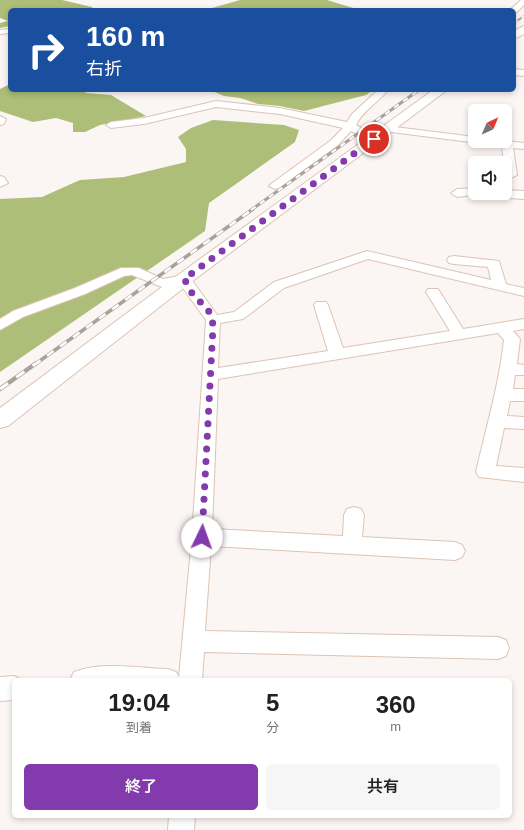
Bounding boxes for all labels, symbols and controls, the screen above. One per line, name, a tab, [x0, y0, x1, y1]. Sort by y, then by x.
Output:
text: 160 m	[86, 21, 165, 52]
icon: right	[20, 24, 72, 76]
text: 右折	[86, 59, 122, 79]
north arrow	[468, 104, 512, 148]
map controls	[468, 104, 512, 200]
pin	[357, 122, 391, 156]
icon: arrive	[363, 128, 385, 150]
button: sound	[468, 156, 512, 200]
position arrow	[181, 516, 223, 558]
text: 19:04	[108, 689, 170, 716]
text: 5	[266, 689, 279, 716]
text: 360	[376, 691, 416, 718]
text: m	[390, 719, 401, 734]
text: 到着	[126, 720, 152, 735]
text: 分	[266, 720, 279, 735]
button: 終了	[24, 764, 258, 810]
button: 共有	[266, 764, 500, 810]

